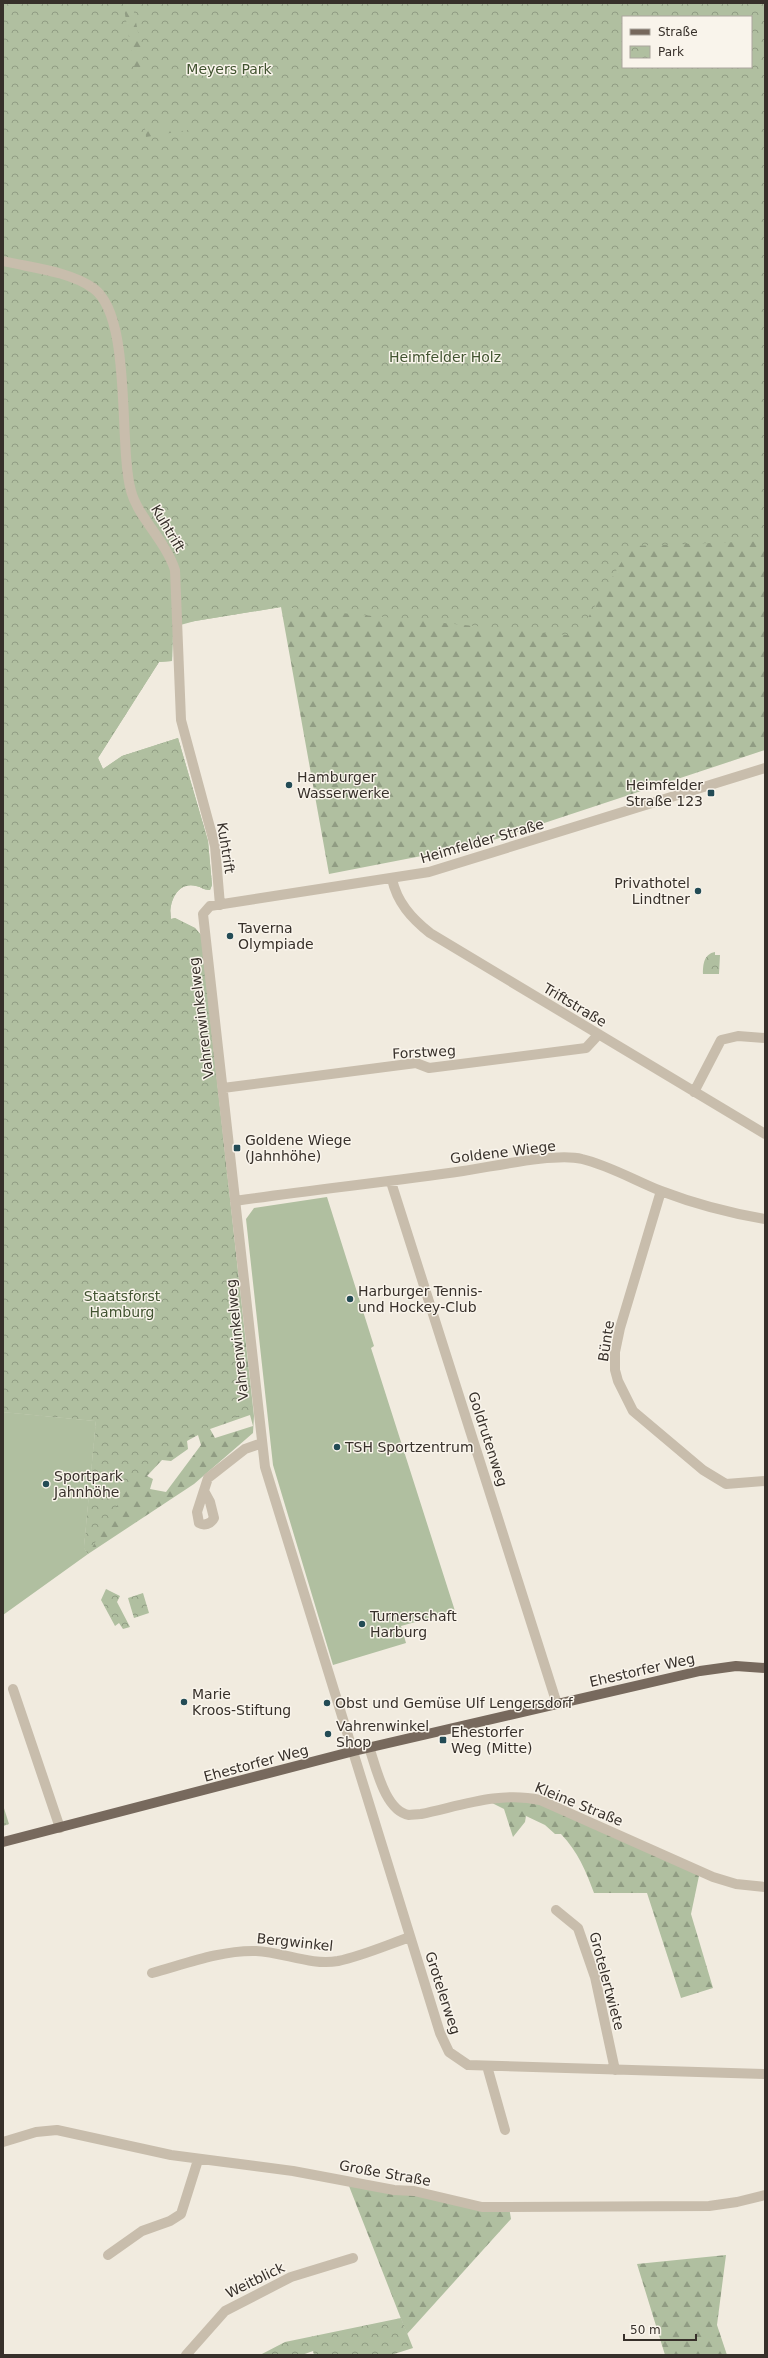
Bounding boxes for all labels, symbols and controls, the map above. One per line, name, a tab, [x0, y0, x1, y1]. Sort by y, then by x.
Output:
legend	[622, 16, 752, 68]
text: Straße	[658, 25, 698, 39]
text: Park	[658, 45, 684, 59]
park label: Meyers Park	[186, 61, 273, 77]
park label: Heimfelder Holz	[389, 349, 501, 365]
street label: Kuhtrift	[148, 502, 188, 555]
place label: Hamburger Wasserwerke	[297, 769, 390, 801]
place label: Heimfelder Straße 123	[626, 777, 703, 809]
marker: Hamburger Wasserwerke	[284, 780, 294, 790]
marker: Heimfelder Straße 123	[706, 788, 716, 798]
street label: Heimfelder Straße	[418, 816, 546, 866]
street label: Kuhtrift	[214, 821, 238, 875]
place label: Privathotel Lindtner	[614, 875, 690, 907]
marker: Privathotel Lindtner	[693, 886, 703, 896]
place label: Taverna Olympiade	[237, 920, 314, 952]
marker: Taverna Olympiade	[225, 931, 235, 941]
street label: Vahrenwinkelweg	[186, 956, 216, 1080]
street label: Triftstraße	[540, 979, 609, 1030]
street label: Forstweg	[392, 1042, 456, 1062]
place label: Goldene Wiege (Jahnhöhe)	[245, 1132, 351, 1164]
street label: Goldene Wiege	[449, 1138, 557, 1166]
marker: Goldene Wiege (Jahnhöhe)	[232, 1143, 242, 1153]
street label: Vahrenwinkelweg	[223, 1278, 251, 1402]
place label: Harburger Tennis- und Hockey-Club	[358, 1283, 483, 1315]
park label: Staatsforst Hamburg	[84, 1288, 161, 1320]
marker: Harburger Tennis- und Hockey-Club	[345, 1294, 355, 1304]
street label: Bünte	[595, 1319, 617, 1363]
street label: Goldrutenweg	[465, 1390, 511, 1488]
place label: TSH Sportzentrum	[344, 1439, 474, 1455]
marker: TSH Sportzentrum	[332, 1442, 342, 1452]
place label: Sportpark Jahnhöhe	[53, 1468, 124, 1500]
marker: Sportpark Jahnhöhe	[41, 1479, 51, 1489]
place label: Turnerschaft Harburg	[369, 1608, 457, 1640]
marker: Turnerschaft Harburg	[357, 1619, 367, 1629]
street label: Ehestorfer Weg	[588, 1650, 696, 1690]
place label: Marie Kroos-Stiftung	[192, 1686, 291, 1718]
place label: Obst und Gemüse Ulf Lengersdorf	[335, 1695, 574, 1711]
marker: Marie Kroos-Stiftung	[179, 1697, 189, 1707]
marker: Obst und Gemüse Ulf Lengersdorf	[322, 1698, 332, 1708]
place label: Vahrenwinkel Shop	[336, 1718, 429, 1750]
place label: Ehestorfer Weg (Mitte)	[451, 1724, 532, 1756]
marker: Vahrenwinkel Shop	[323, 1729, 333, 1739]
marker: Ehestorfer Weg (Mitte)	[438, 1735, 448, 1745]
street label: Ehestorfer Weg	[202, 1741, 310, 1785]
street label: Kleine Straße	[533, 1779, 625, 1829]
street label: Bergwinkel	[256, 1930, 334, 1954]
street label: Grotelertwiete	[586, 1930, 628, 2032]
street label: Grotelerweg	[422, 1950, 464, 2036]
street label: Große Straße	[338, 2157, 432, 2189]
street label: Weitblick	[223, 2259, 288, 2301]
scale bar	[624, 2316, 696, 2342]
text: 50 m	[630, 2323, 661, 2337]

